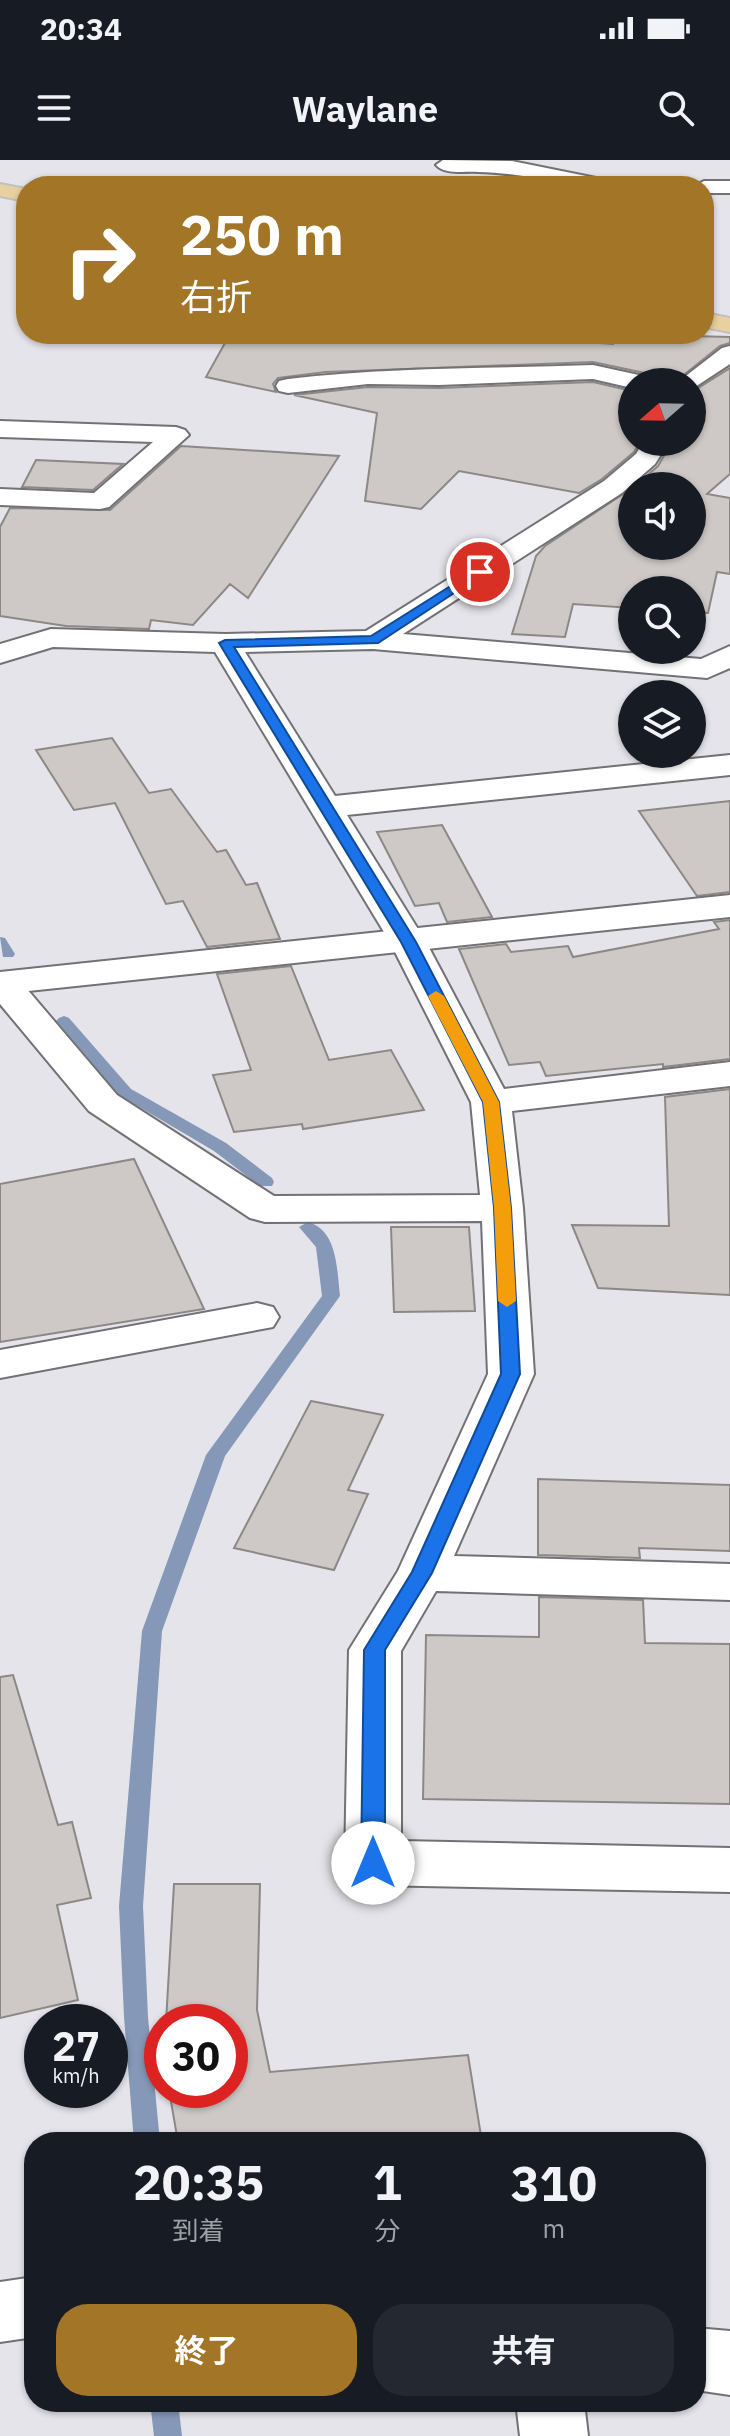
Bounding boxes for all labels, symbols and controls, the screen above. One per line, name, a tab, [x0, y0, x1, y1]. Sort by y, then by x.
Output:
text: 20:34	[40, 9, 122, 48]
text: Waylane	[292, 85, 438, 132]
icon: menu	[32, 86, 76, 130]
icon: search	[654, 86, 698, 130]
text: 250 m	[180, 198, 344, 270]
icon: right	[48, 208, 152, 312]
text: 右折	[180, 273, 252, 320]
north arrow	[618, 368, 706, 456]
map controls	[618, 368, 706, 768]
button: sound	[618, 472, 706, 560]
pin	[446, 538, 514, 606]
icon: arrive	[458, 550, 502, 594]
button: search	[618, 576, 706, 664]
button: layers	[618, 680, 706, 768]
position arrow	[331, 1821, 415, 1905]
speed limit sign: 30	[144, 2004, 248, 2108]
text: 27	[52, 2020, 100, 2072]
text: km/h	[52, 2062, 100, 2089]
text: 20:35	[133, 2151, 264, 2213]
text: 1	[373, 2151, 402, 2213]
text: 310	[511, 2152, 597, 2214]
text: m	[542, 2211, 565, 2245]
text: 到着	[172, 2213, 224, 2247]
text: 分	[374, 2213, 400, 2247]
button: 終了	[56, 2304, 357, 2396]
button: 共有	[373, 2304, 674, 2396]

